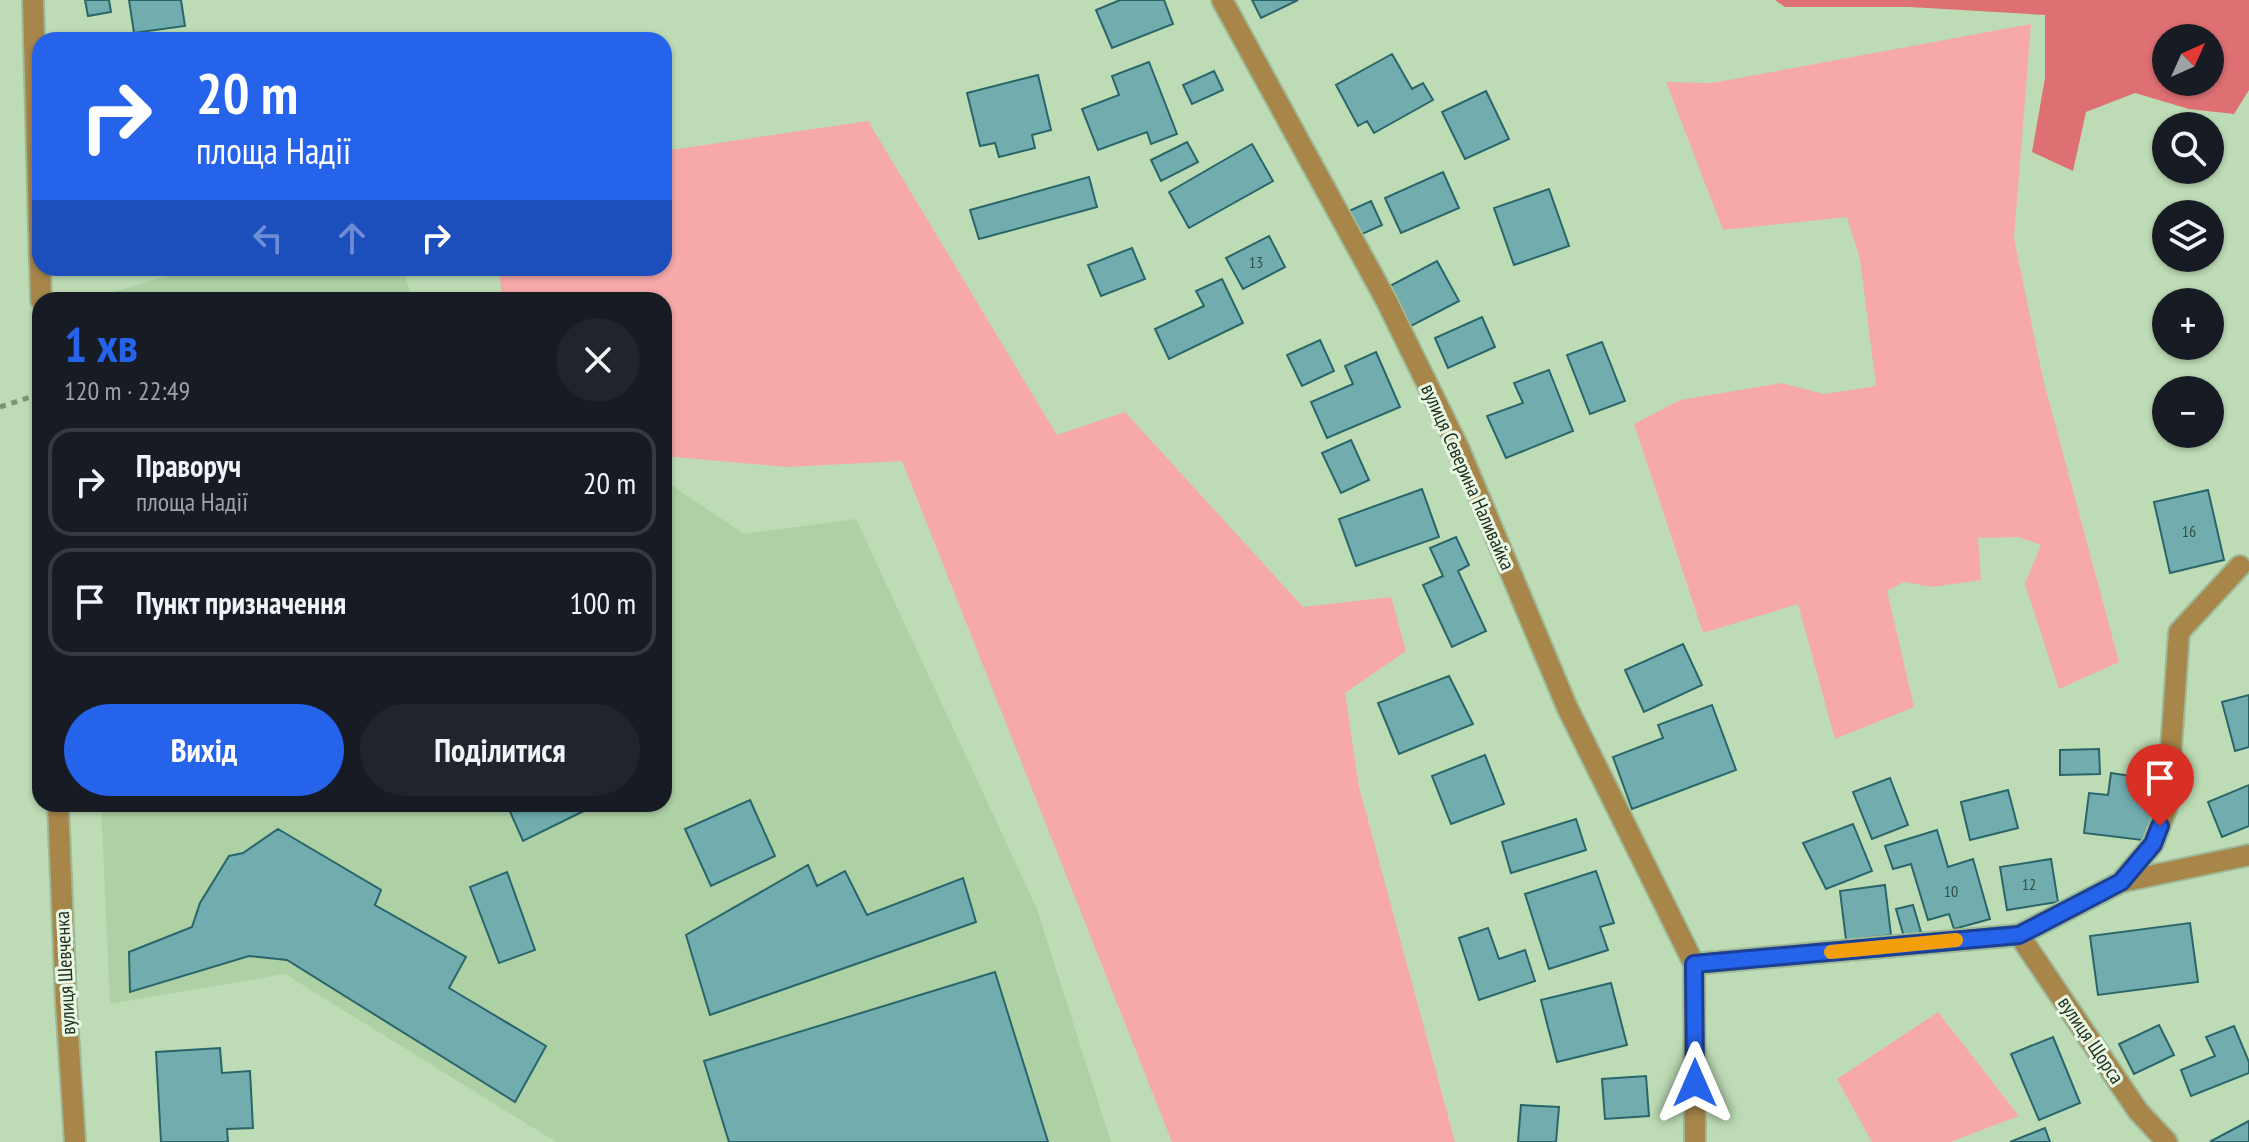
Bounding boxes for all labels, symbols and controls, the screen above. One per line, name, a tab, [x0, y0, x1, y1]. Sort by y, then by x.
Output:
north arrow	[2152, 24, 2224, 96]
map controls	[2152, 24, 2224, 448]
text: 20 m	[196, 57, 298, 129]
icon: right	[64, 64, 168, 168]
button: search	[2152, 112, 2224, 184]
text: площа Надії	[196, 127, 351, 174]
button: layers	[2152, 200, 2224, 272]
icon: left	[246, 216, 290, 260]
icon: ahead	[330, 216, 374, 260]
icon: right	[414, 216, 458, 260]
house number: 13	[1249, 252, 1263, 272]
button: +	[2152, 288, 2224, 360]
text: 1 хв	[64, 313, 138, 375]
button: close	[556, 318, 640, 402]
text: 120 m · 22:49	[64, 374, 190, 407]
button: −	[2152, 376, 2224, 448]
street label: вулиця Северина Наливайка	[1415, 380, 1521, 574]
text: Праворуч	[136, 446, 241, 485]
icon: right	[68, 460, 112, 504]
text: 20 m	[583, 463, 636, 502]
text: площа Надії	[136, 485, 248, 518]
house number: 16	[2182, 521, 2196, 541]
icon: arrive	[68, 580, 112, 624]
text: Пункт призначення	[136, 583, 346, 622]
text: 100 m	[570, 583, 636, 622]
button: Вихід	[64, 704, 344, 796]
button: Поділитися	[360, 704, 640, 796]
pin	[2126, 744, 2194, 826]
icon: arrive	[2138, 756, 2182, 800]
house number: 12	[2022, 874, 2036, 894]
house number: 10	[1944, 881, 1958, 901]
street label: вулиця Шевченка	[49, 910, 81, 1036]
street label: вулиця Щорса	[2052, 991, 2130, 1089]
position arrow	[1653, 1041, 1737, 1125]

